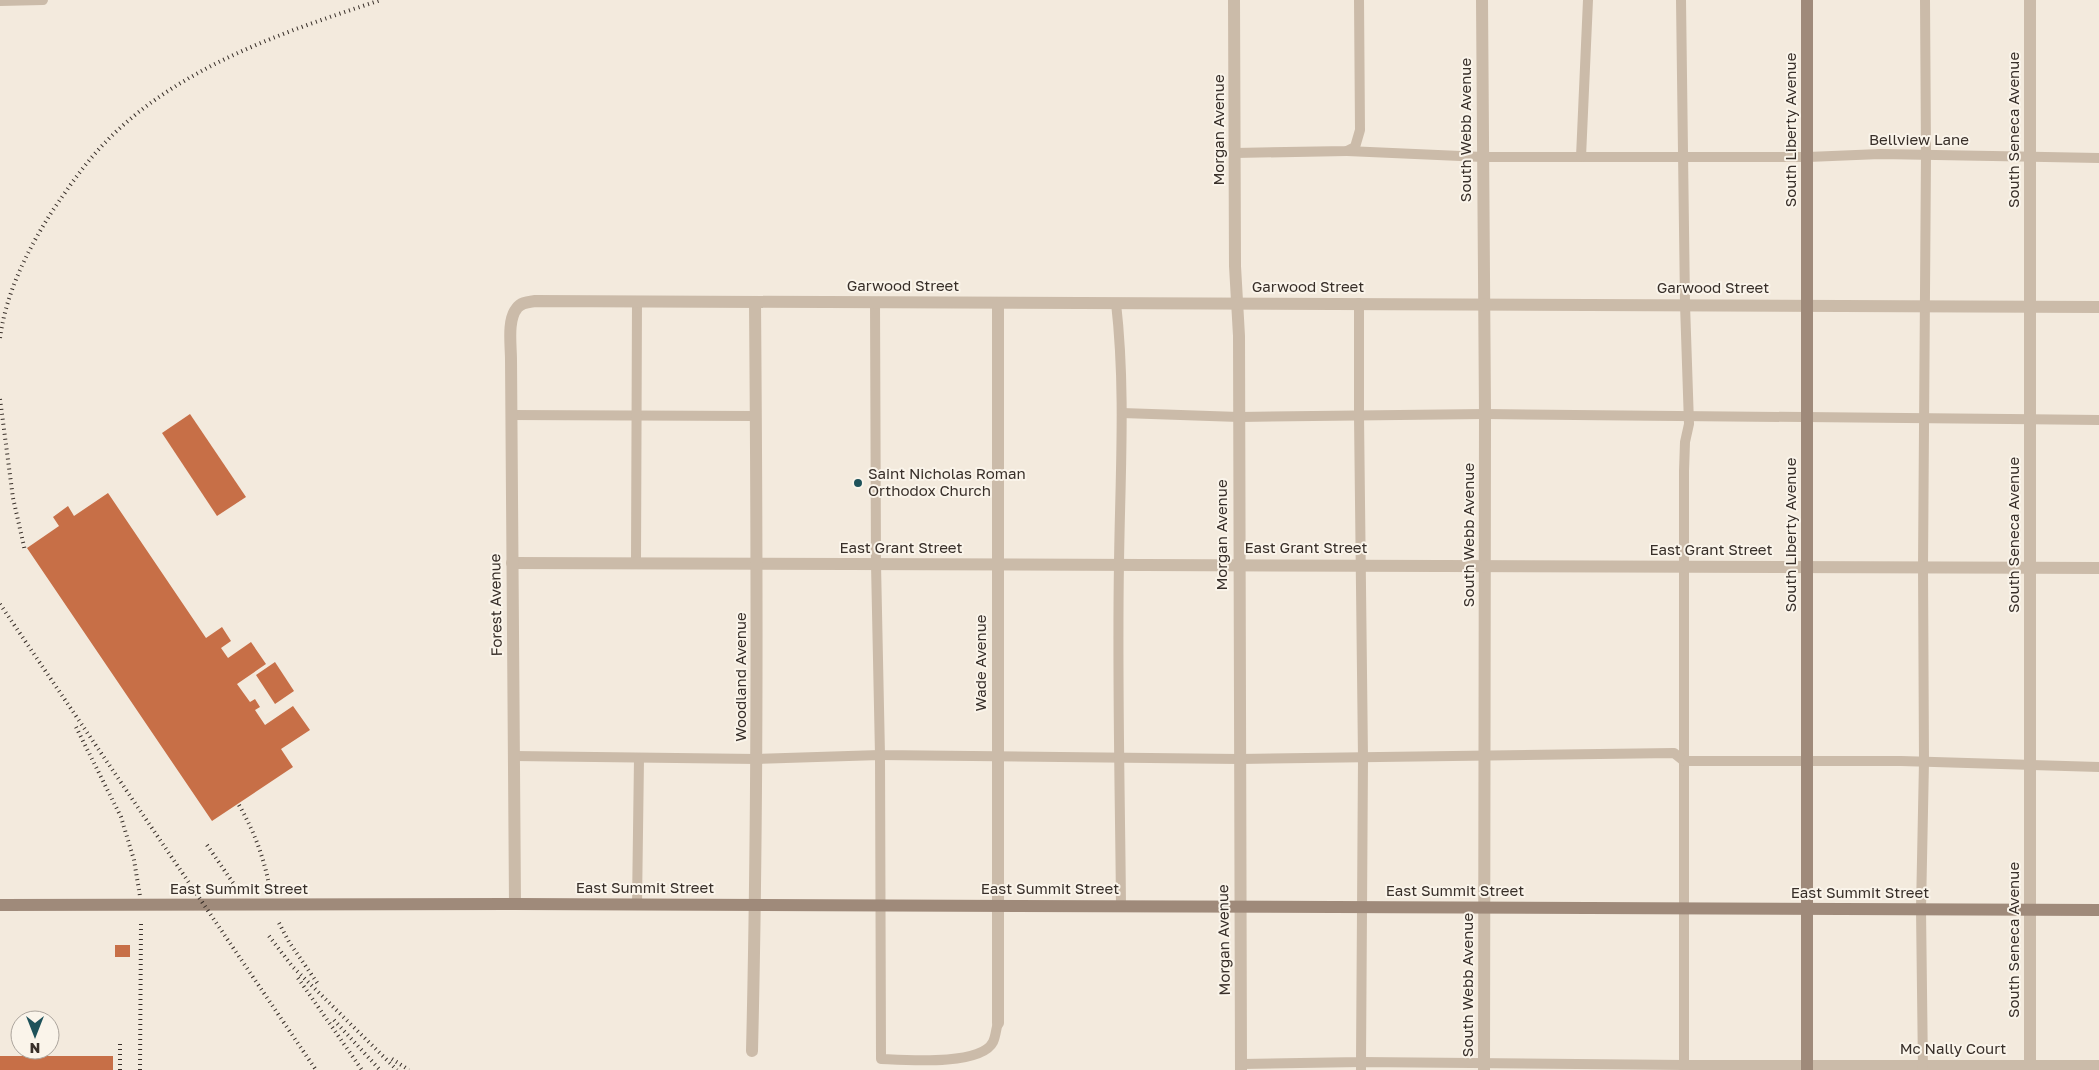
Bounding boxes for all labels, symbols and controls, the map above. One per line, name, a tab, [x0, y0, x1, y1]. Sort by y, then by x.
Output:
street label: South Liberty Avenue	[1781, 52, 1799, 207]
street label: South Seneca Avenue	[2004, 52, 2022, 208]
street label: South Webb Avenue	[1456, 58, 1474, 202]
street label: Morgan Avenue	[1209, 74, 1227, 186]
street label: Bellview Lane	[1869, 130, 1969, 148]
street label: Garwood Street	[847, 276, 959, 294]
street label: Garwood Street	[1252, 277, 1364, 295]
street label: Garwood Street	[1657, 278, 1769, 296]
street label: South Liberty Avenue	[1781, 457, 1799, 612]
street label: South Seneca Avenue	[2004, 457, 2022, 613]
street label: South Webb Avenue	[1459, 463, 1477, 607]
place label: Saint Nicholas Roman Orthodox Church	[868, 464, 1026, 499]
marker: Saint Nicholas Roman Orthodox Church	[852, 477, 864, 489]
street label: Morgan Avenue	[1212, 479, 1230, 591]
street label: East Grant Street	[839, 538, 963, 556]
street label: East Grant Street	[1244, 538, 1368, 556]
street label: East Grant Street	[1649, 540, 1773, 558]
street label: Forest Avenue	[485, 553, 505, 657]
street label: Woodland Avenue	[731, 612, 749, 742]
street label: Wade Avenue	[971, 614, 989, 711]
street label: South Seneca Avenue	[2004, 862, 2022, 1018]
street label: East Summit Street	[576, 878, 714, 896]
street label: East Summit Street	[170, 879, 308, 897]
street label: East Summit Street	[981, 879, 1119, 897]
street label: East Summit Street	[1386, 881, 1524, 899]
street label: East Summit Street	[1791, 883, 1929, 901]
street label: Morgan Avenue	[1213, 884, 1233, 996]
street label: South Webb Avenue	[1458, 913, 1476, 1057]
north arrow	[10, 1010, 60, 1060]
street label: Mc Nally Court	[1900, 1039, 2006, 1057]
text: N	[30, 1040, 40, 1057]

